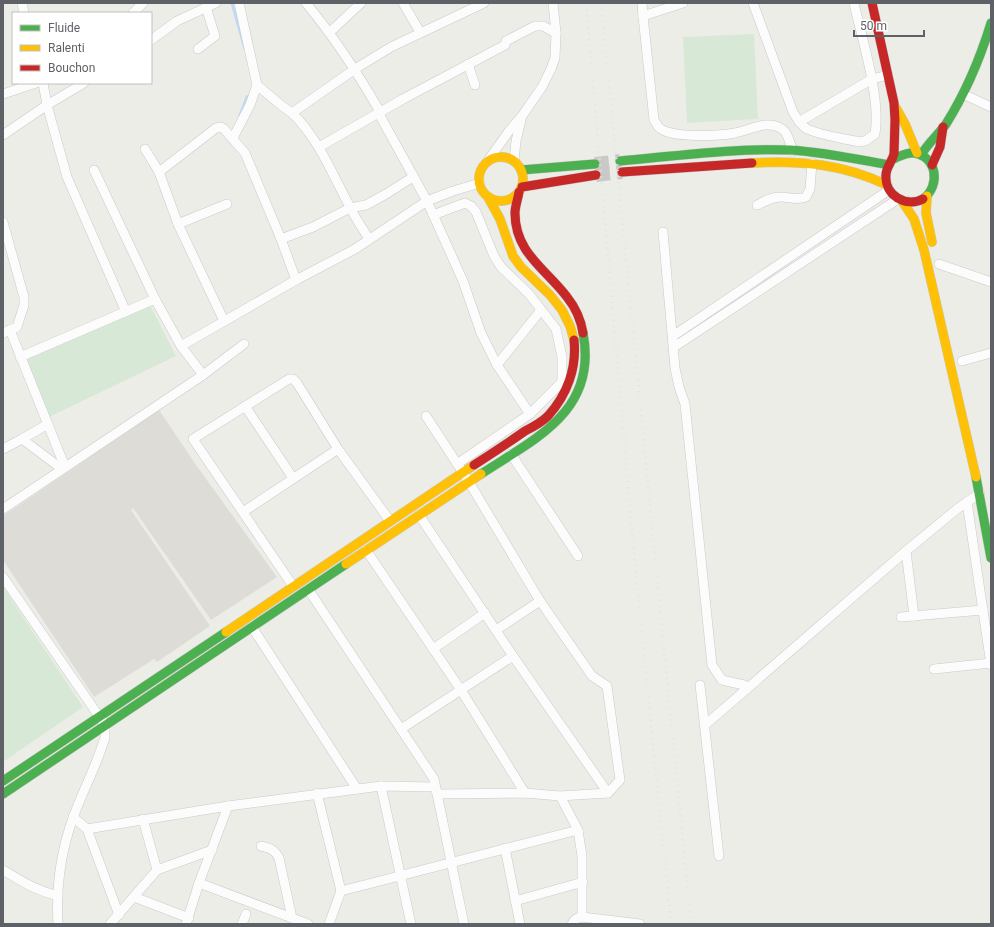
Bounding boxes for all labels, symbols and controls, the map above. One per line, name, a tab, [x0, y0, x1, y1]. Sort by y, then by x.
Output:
legend	[12, 12, 152, 84]
scale bar	[854, 12, 924, 38]
text: 50 m	[860, 19, 887, 33]
text: Fluide	[48, 21, 80, 35]
text: Ralenti	[48, 41, 85, 55]
text: Bouchon	[48, 61, 95, 75]

